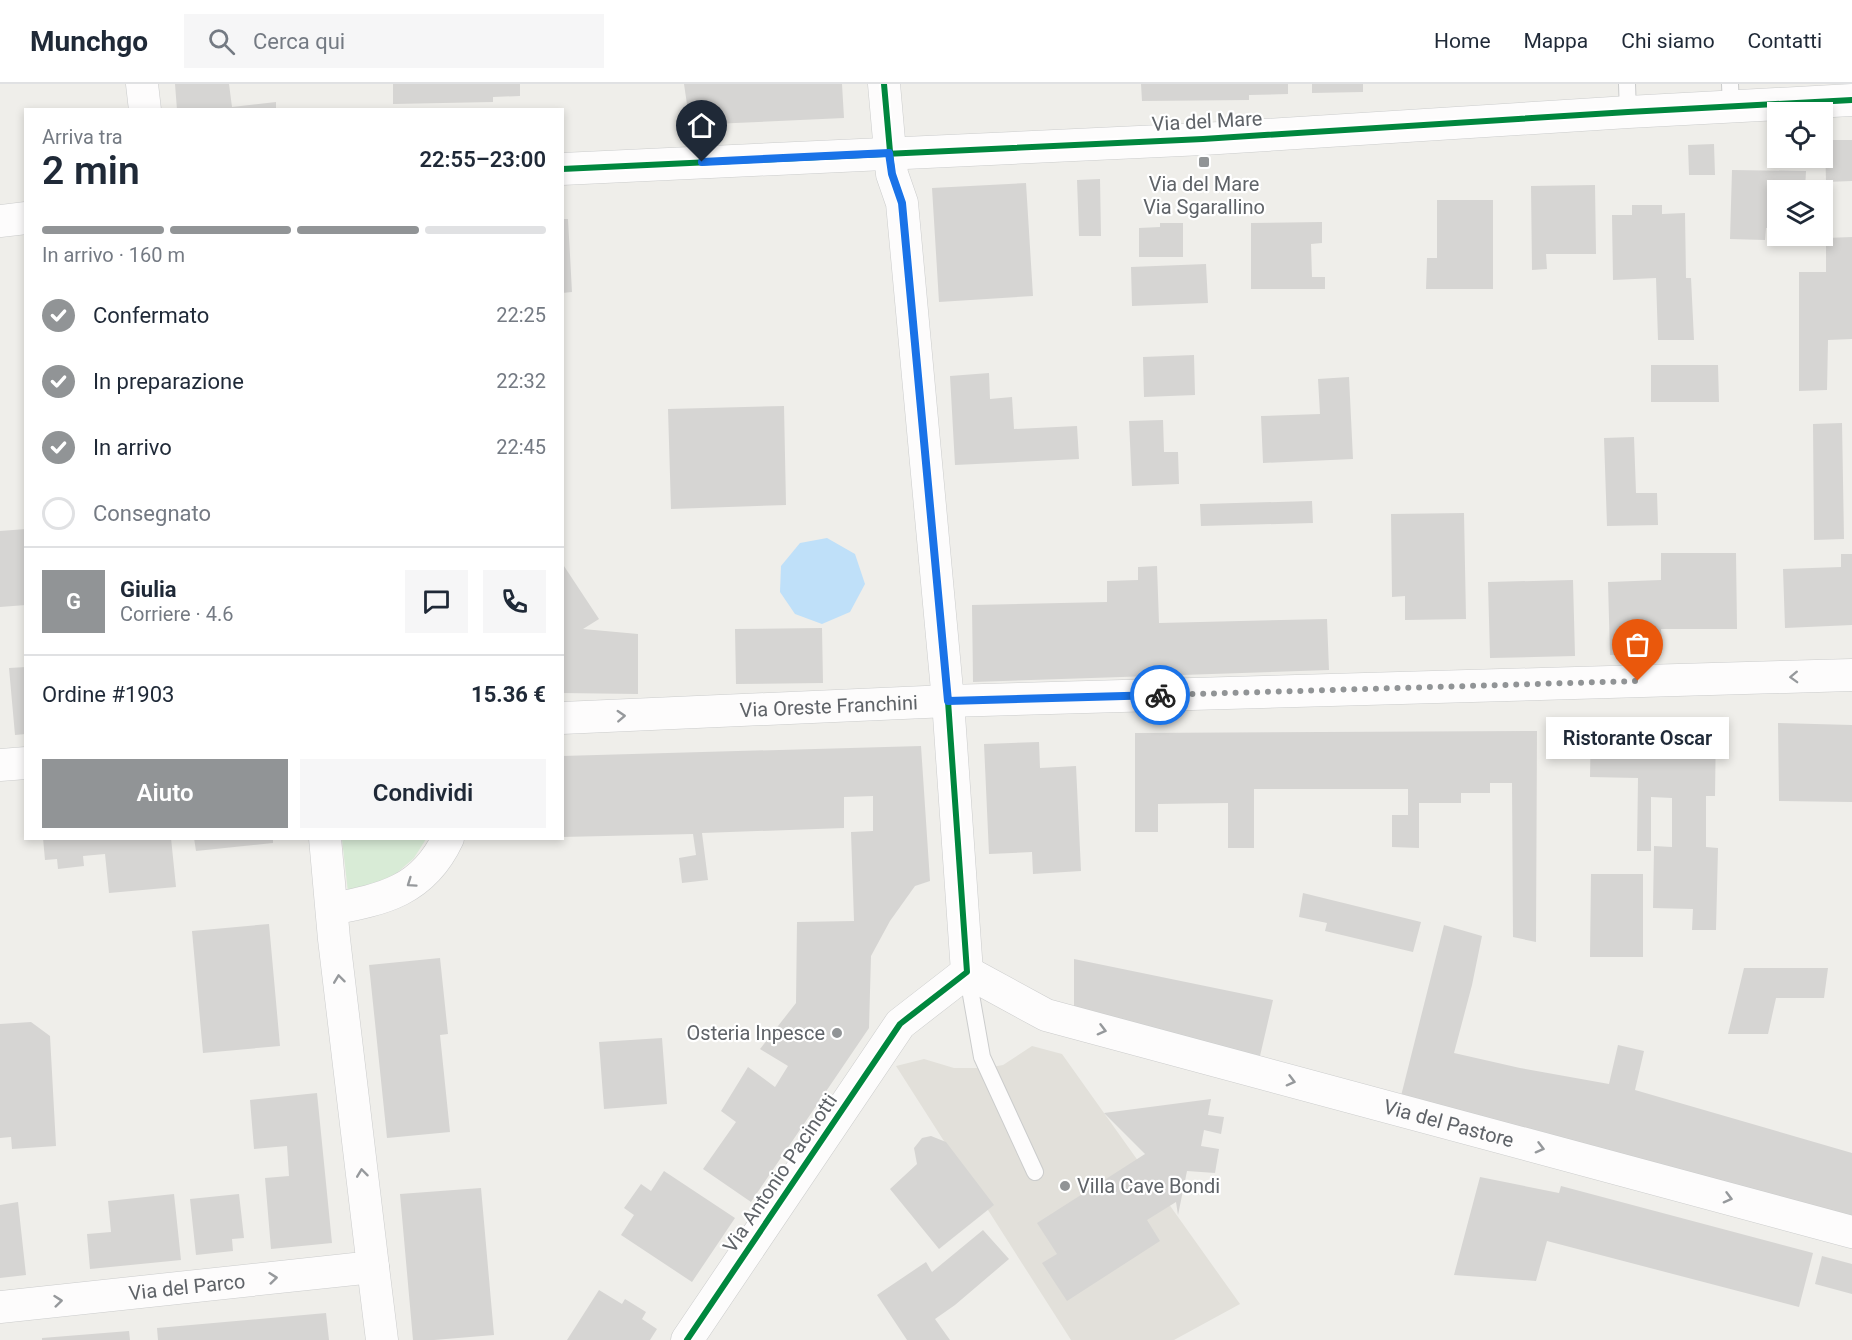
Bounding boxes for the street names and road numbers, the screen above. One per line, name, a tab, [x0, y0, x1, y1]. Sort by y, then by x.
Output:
street label: Via del Mare	[1151, 106, 1263, 136]
street label: Via Oreste Franchini	[739, 690, 918, 722]
street label: Via Antonio Pacinotti	[718, 1089, 842, 1257]
street label: Via del Pastore	[1381, 1094, 1516, 1152]
street label: Via del Parco	[127, 1269, 246, 1305]

